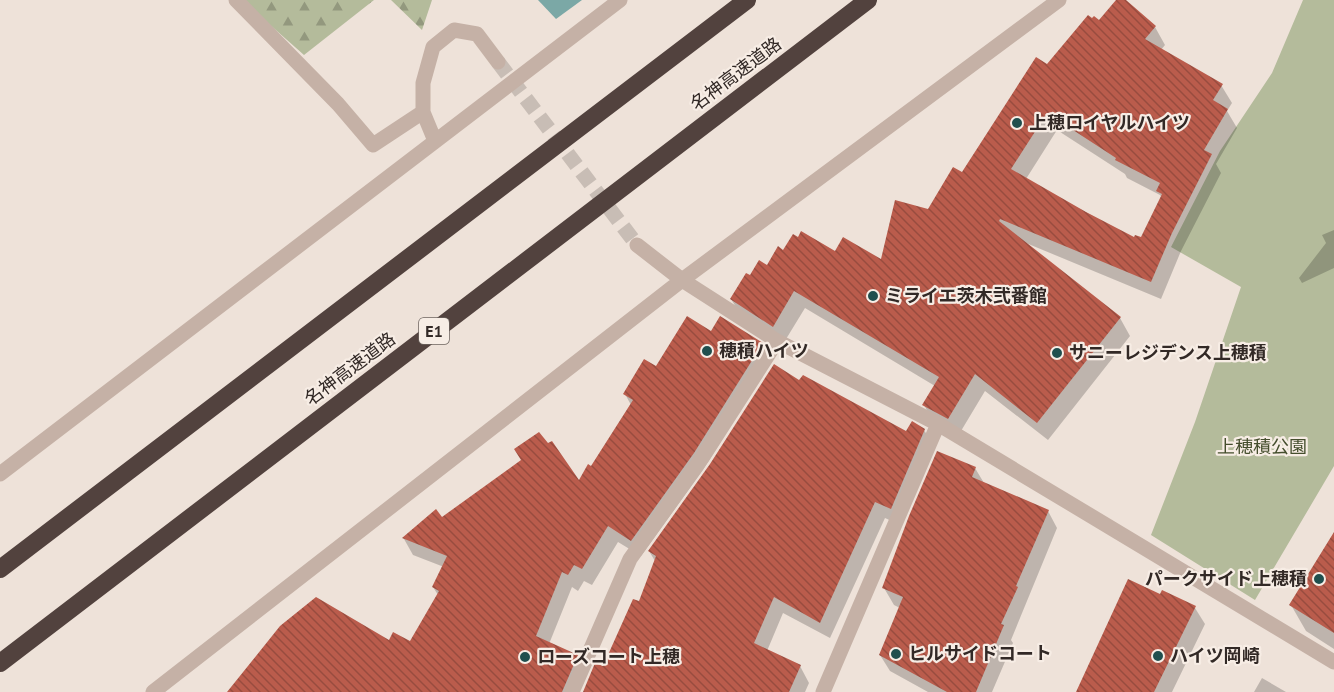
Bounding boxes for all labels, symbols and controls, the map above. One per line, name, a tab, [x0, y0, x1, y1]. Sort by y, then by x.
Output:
street label: 名神高速道路	[686, 32, 786, 115]
place label: 上穂ロイヤルハイツ	[1029, 111, 1190, 134]
marker: 上穂ロイヤルハイツ	[1010, 116, 1024, 130]
place label: ミライエ茨木弐番館	[885, 284, 1047, 307]
marker: ミライエ茨木弐番館	[866, 289, 880, 303]
road number: E1	[419, 318, 449, 344]
street label: 名神高速道路	[300, 327, 400, 410]
place label: 穂積ハイツ	[719, 339, 809, 362]
place label: サニーレジデンス上穂積	[1069, 341, 1267, 364]
marker: 穂積ハイツ	[700, 344, 714, 358]
marker: サニーレジデンス上穂積	[1050, 346, 1064, 360]
park label: 上穂積公園	[1217, 435, 1307, 458]
place label: パークサイド上穂積	[1145, 567, 1307, 590]
marker: パークサイド上穂積	[1312, 572, 1326, 586]
place label: ヒルサイドコート	[908, 642, 1052, 665]
place label: ハイツ岡崎	[1170, 644, 1260, 667]
place label: ローズコート上穂	[537, 645, 680, 668]
marker: ヒルサイドコート	[889, 647, 903, 661]
marker: ハイツ岡崎	[1151, 649, 1165, 663]
marker: ローズコート上穂	[518, 650, 532, 664]

